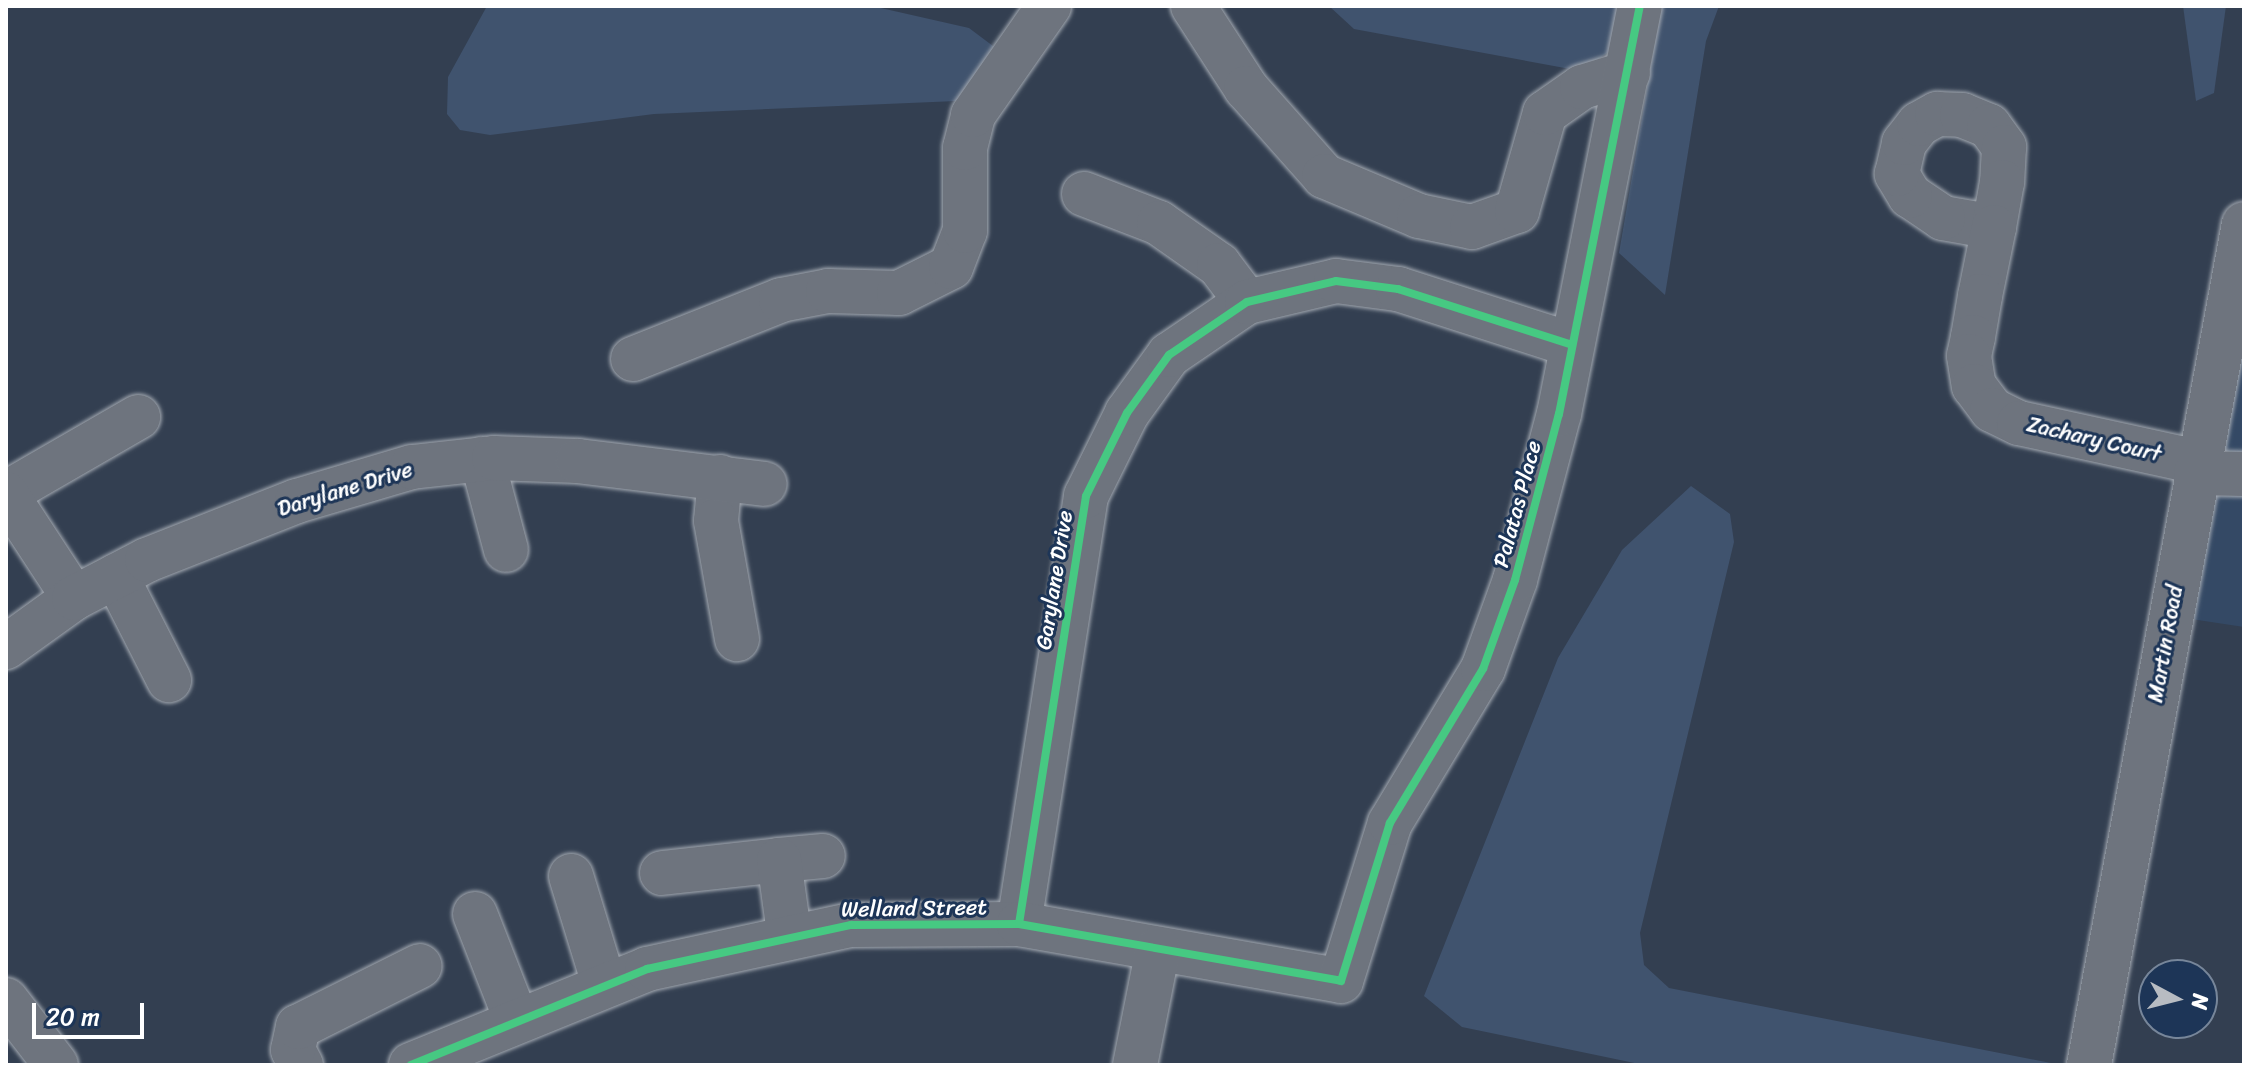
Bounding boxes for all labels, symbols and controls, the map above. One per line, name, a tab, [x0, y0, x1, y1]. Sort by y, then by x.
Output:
street label: Zachary Court	[2024, 411, 2164, 467]
street label: Palatas Place	[1487, 438, 1547, 570]
street label: Darylane Drive	[274, 456, 416, 522]
street label: Garylane Drive	[1030, 509, 1078, 651]
street label: Martin Road	[2142, 583, 2188, 705]
street label: Welland Street	[841, 894, 987, 922]
north arrow	[2138, 959, 2218, 1039]
scale bar	[36, 987, 148, 1037]
text: N	[2180, 992, 2221, 1012]
text: 20 m	[46, 996, 100, 1038]

